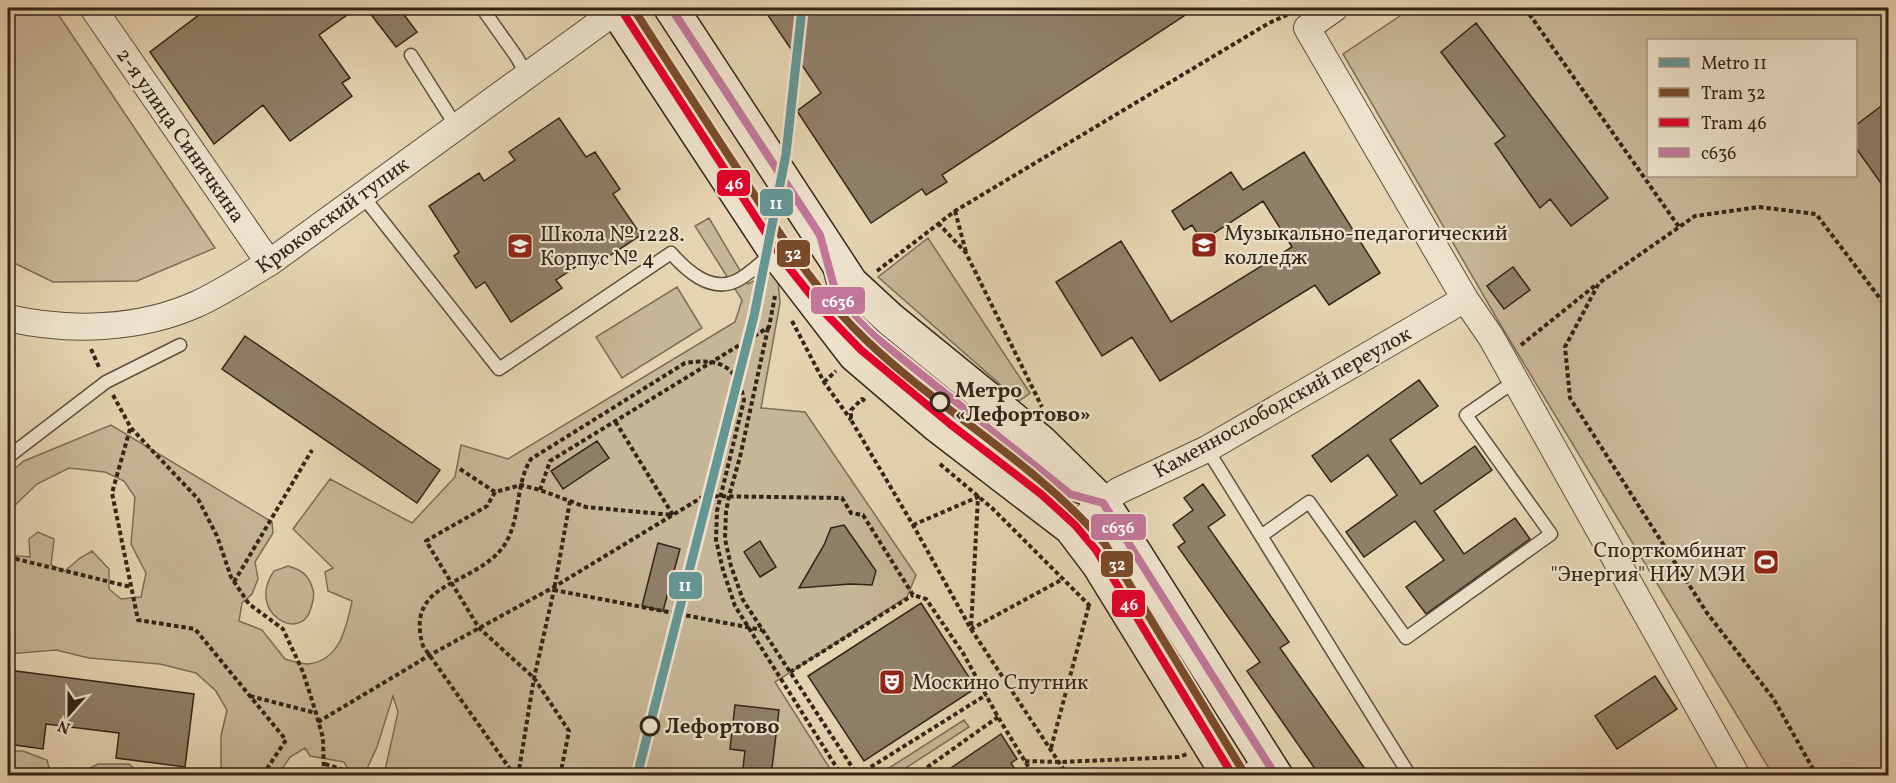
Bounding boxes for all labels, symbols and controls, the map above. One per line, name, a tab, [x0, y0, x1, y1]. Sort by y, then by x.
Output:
legend	[1647, 39, 1857, 177]
street label: 2-я улица Синичкина	[108, 42, 251, 229]
text: Metro 11	[1701, 52, 1767, 77]
text: Tram 32	[1701, 82, 1766, 107]
text: Tram 46	[1701, 112, 1767, 137]
text: с636	[1701, 142, 1736, 167]
street label: Крюковский тупик	[250, 151, 415, 282]
line badge: 46	[716, 169, 751, 197]
text: 46	[725, 174, 743, 196]
line badge: 11	[759, 188, 794, 217]
text: 11	[770, 194, 782, 216]
place label: Музыкально-педагогический колледж	[1224, 220, 1508, 273]
place label: Школа № 1228. Корпус № 4	[540, 221, 684, 274]
school or university icon: Музыкально-педагогический колледж	[1189, 230, 1219, 260]
school or university icon: Школа № 1228. Корпус № 4	[505, 231, 535, 261]
line badge: 32	[776, 239, 811, 268]
text: 32	[785, 244, 801, 266]
line badge: с636	[810, 286, 866, 315]
text: с636	[821, 292, 855, 314]
street label: Каменнослободский переулок	[1149, 320, 1417, 486]
place label: Метро «Лефортово»	[955, 377, 1091, 430]
marker: Метро «Лефортово»	[930, 392, 950, 412]
line badge: с636	[1090, 513, 1147, 541]
text: с636	[1101, 518, 1135, 540]
place label: Спорткомбинат "Энергия" НИУ МЭИ	[1551, 537, 1746, 590]
sports icon: Спорткомбинат "Энергия" НИУ МЭИ	[1751, 547, 1781, 577]
line badge: 32	[1100, 550, 1134, 578]
text: 32	[1109, 555, 1125, 577]
line badge: 11	[668, 571, 703, 600]
text: 11	[679, 576, 691, 598]
line badge: 46	[1111, 589, 1146, 618]
text: 46	[1120, 595, 1138, 617]
theatre icon: Москино Спутник	[877, 667, 907, 697]
place label: Москино Спутник	[912, 669, 1088, 698]
north arrow	[39, 684, 99, 744]
place label: Лефортово	[665, 713, 779, 742]
text: N	[55, 714, 74, 738]
marker: Лефортово	[640, 716, 660, 736]

